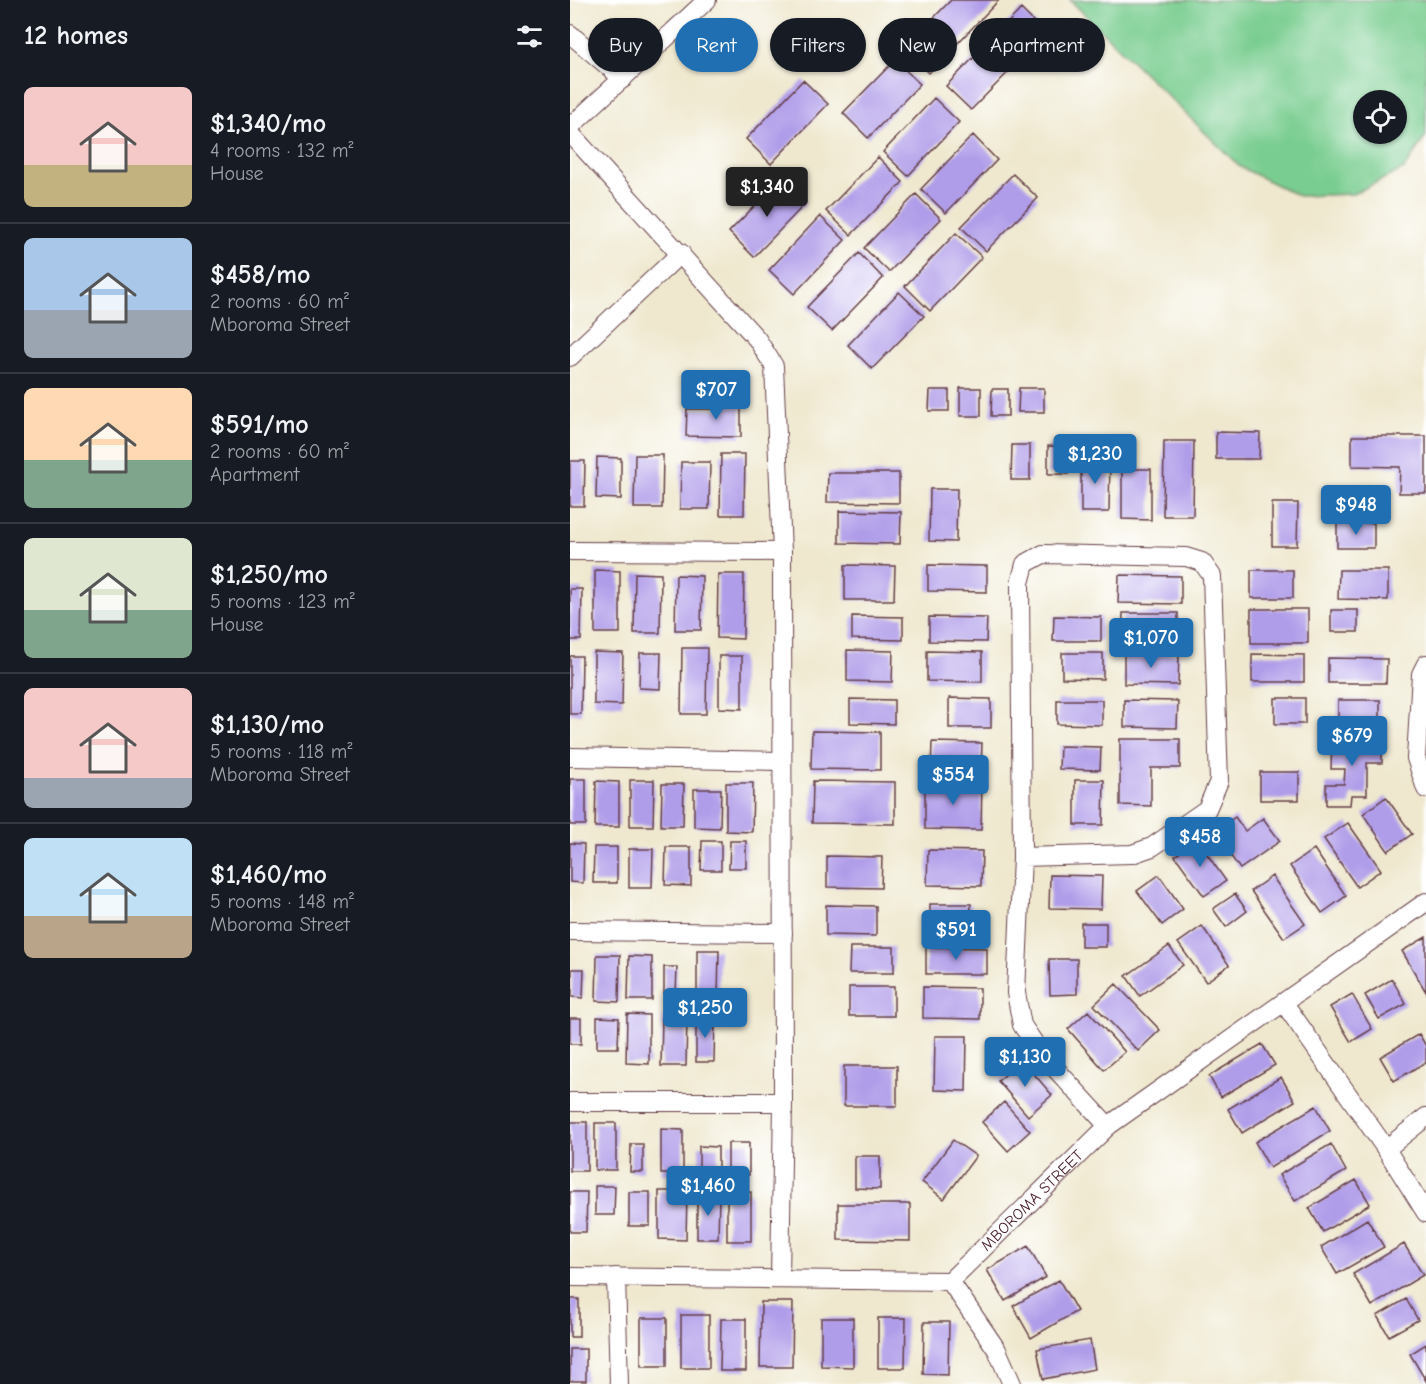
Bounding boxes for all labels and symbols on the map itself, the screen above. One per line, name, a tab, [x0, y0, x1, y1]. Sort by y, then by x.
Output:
pin: $1,340	[718, 167, 816, 218]
pin: $707	[680, 370, 752, 421]
pin: $1,230	[1046, 434, 1144, 485]
pin: $948	[1320, 485, 1392, 536]
pin: $1,070	[1102, 618, 1200, 669]
pin: $679	[1316, 716, 1388, 767]
pin: $554	[917, 755, 989, 806]
pin: $458	[1164, 817, 1236, 868]
pin: $591	[920, 910, 992, 961]
pin: $1,250	[656, 988, 754, 1039]
pin: $1,130	[976, 1037, 1074, 1088]
street label: MBOROMA STREET	[977, 1146, 1087, 1254]
pin: $1,460	[659, 1166, 757, 1217]

